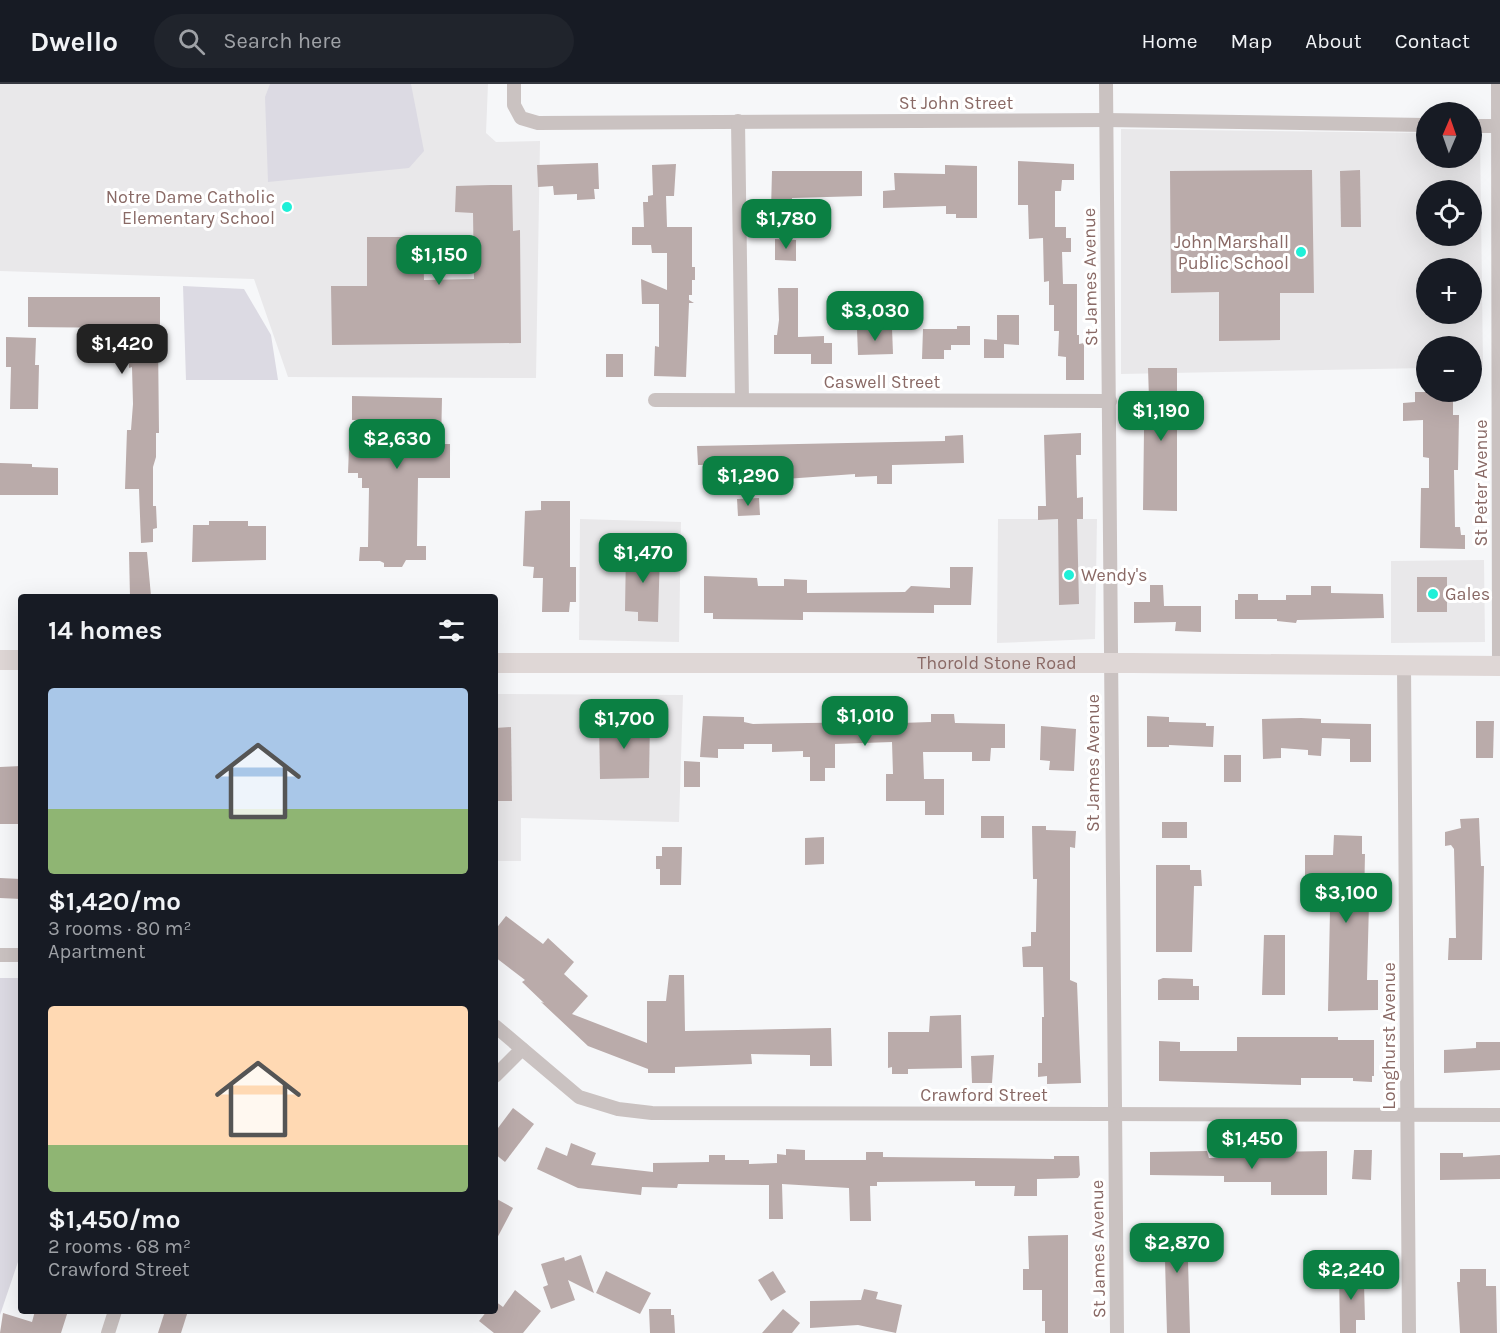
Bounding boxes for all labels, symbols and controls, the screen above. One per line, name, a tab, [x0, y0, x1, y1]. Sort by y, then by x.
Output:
search box	[154, 14, 574, 68]
text: Dwello	[30, 25, 118, 58]
icon: search	[175, 25, 208, 58]
text: Search here	[223, 28, 342, 54]
text: Home	[1142, 29, 1198, 53]
text: Map	[1231, 29, 1272, 53]
text: About	[1305, 29, 1362, 53]
text: Contact	[1395, 29, 1470, 53]
street label: St John Street	[899, 92, 1013, 114]
north arrow	[1416, 102, 1482, 168]
map controls	[1416, 102, 1482, 402]
button: locate	[1416, 180, 1482, 246]
place label: Notre Dame Catholic Elementary School	[106, 186, 275, 229]
pin: $1,780	[737, 199, 835, 250]
marker: Notre Dame Catholic Elementary School	[280, 200, 294, 214]
text: $1,780	[755, 207, 817, 230]
street label: St James Avenue	[1078, 208, 1102, 346]
place label: John Marshall Public School	[1174, 231, 1289, 274]
pin: $1,150	[390, 235, 488, 286]
text: $1,150	[410, 243, 468, 266]
marker: John Marshall Public School	[1294, 245, 1308, 259]
button: +	[1416, 258, 1482, 324]
pin: $3,030	[826, 291, 924, 342]
text: $3,030	[840, 299, 910, 322]
pin: $1,420	[73, 324, 171, 375]
text: $1,420	[91, 332, 153, 355]
button: −	[1416, 336, 1482, 402]
street label: Caswell Street	[824, 371, 940, 393]
pin: $1,190	[1112, 391, 1210, 442]
text: $1,190	[1132, 399, 1190, 422]
pin: $2,630	[348, 419, 446, 470]
street label: St Peter Avenue	[1470, 419, 1492, 547]
text: $2,630	[363, 427, 431, 450]
pin: $1,290	[699, 456, 797, 507]
text: $1,290	[717, 464, 779, 487]
pin: $1,470	[594, 533, 692, 584]
text: $1,470	[613, 541, 673, 564]
place label: Wendy's	[1081, 564, 1148, 586]
marker: Wendy's	[1062, 568, 1076, 582]
place label: Gales	[1445, 583, 1490, 605]
marker: Gales	[1426, 587, 1440, 601]
icon: filters	[435, 614, 468, 647]
text: 14 homes	[48, 615, 162, 646]
street label: Thorold Stone Road	[917, 652, 1077, 674]
street label: St James Avenue	[1082, 694, 1104, 832]
pin: $1,010	[816, 696, 914, 747]
pin: $1,700	[575, 699, 673, 750]
text: $1,010	[836, 704, 894, 727]
text: $1,700	[593, 707, 655, 730]
icon: home	[204, 727, 312, 835]
pin: $3,100	[1297, 873, 1395, 924]
text: $3,100	[1314, 881, 1378, 904]
text: $1,420/mo	[48, 886, 181, 917]
text: 3 rooms · 80 m²	[48, 917, 192, 940]
text: Apartment	[48, 940, 146, 963]
street label: Longhurst Avenue	[1378, 962, 1400, 1110]
icon: home	[204, 1045, 312, 1153]
street label: Crawford Street	[920, 1084, 1048, 1106]
pin: $1,450	[1203, 1119, 1301, 1170]
text: $1,450	[1221, 1127, 1283, 1150]
street label: St James Avenue	[1086, 1180, 1110, 1318]
text: $1,450/mo	[48, 1204, 180, 1235]
pin: $2,870	[1128, 1223, 1226, 1274]
text: $2,870	[1144, 1231, 1210, 1254]
text: 2 rooms · 68 m²	[48, 1235, 191, 1258]
pin: $2,240	[1302, 1250, 1400, 1301]
text: Crawford Street	[48, 1258, 190, 1281]
text: $2,240	[1317, 1258, 1385, 1281]

